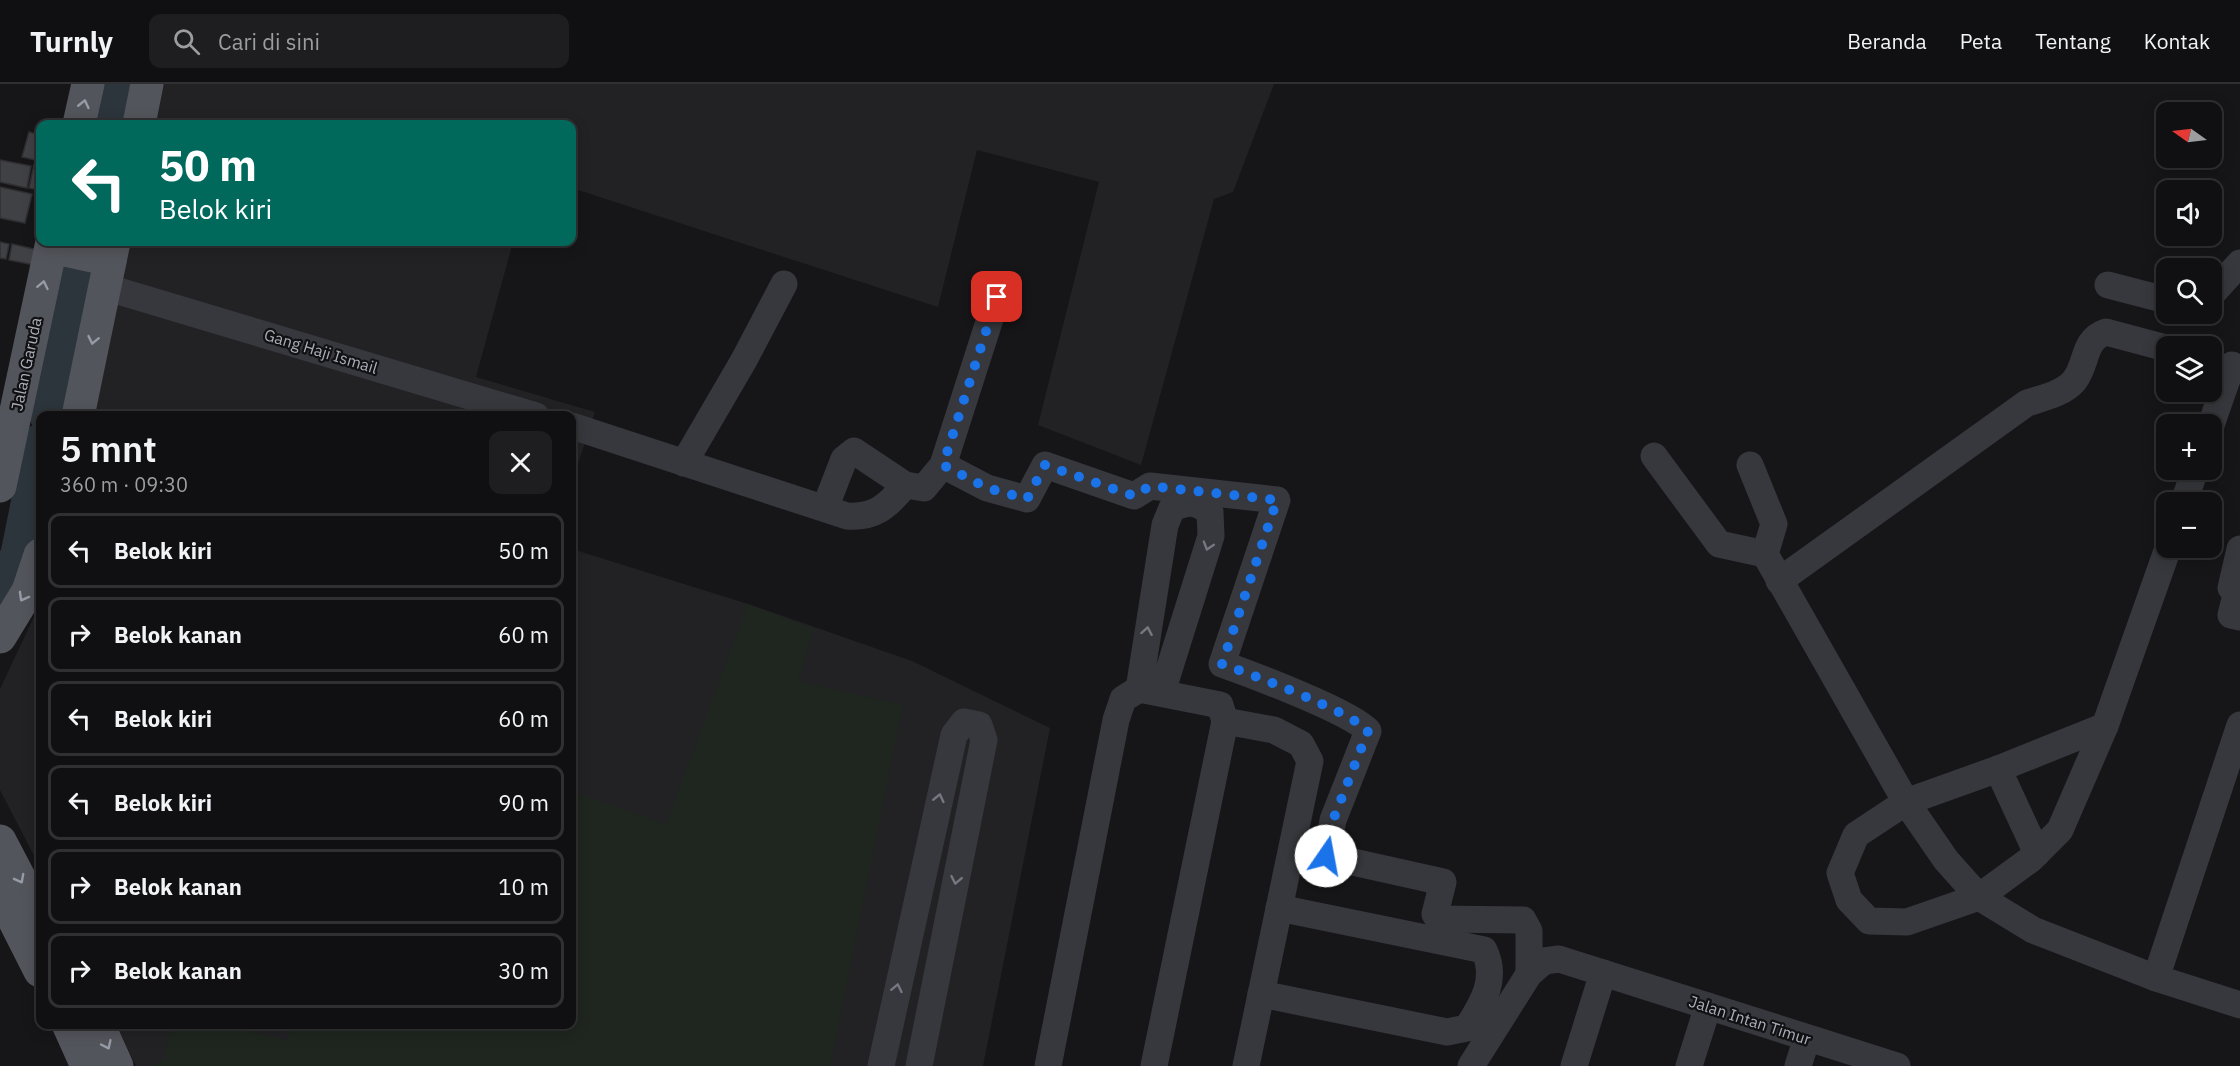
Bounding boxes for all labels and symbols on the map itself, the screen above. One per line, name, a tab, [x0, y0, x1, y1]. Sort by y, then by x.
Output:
one-way arrow	[76, 99, 89, 109]
north arrow	[2156, 102, 2222, 168]
pin	[971, 271, 1022, 322]
one-way arrow	[36, 281, 49, 291]
street label: Jalan Garuda	[6, 315, 46, 413]
street label: Gang Haji Ismail	[262, 324, 380, 378]
one-way arrow	[88, 335, 101, 345]
one-way arrow	[1203, 540, 1215, 551]
one-way arrow	[19, 591, 31, 602]
one-way arrow	[1140, 627, 1153, 637]
one-way arrow	[932, 793, 945, 803]
position arrow	[1294, 824, 1358, 888]
one-way arrow	[13, 873, 24, 883]
one-way arrow	[950, 874, 963, 884]
one-way arrow	[890, 983, 903, 993]
street label: Jalan Intan Timur	[1686, 991, 1814, 1049]
one-way arrow	[100, 1039, 112, 1050]

